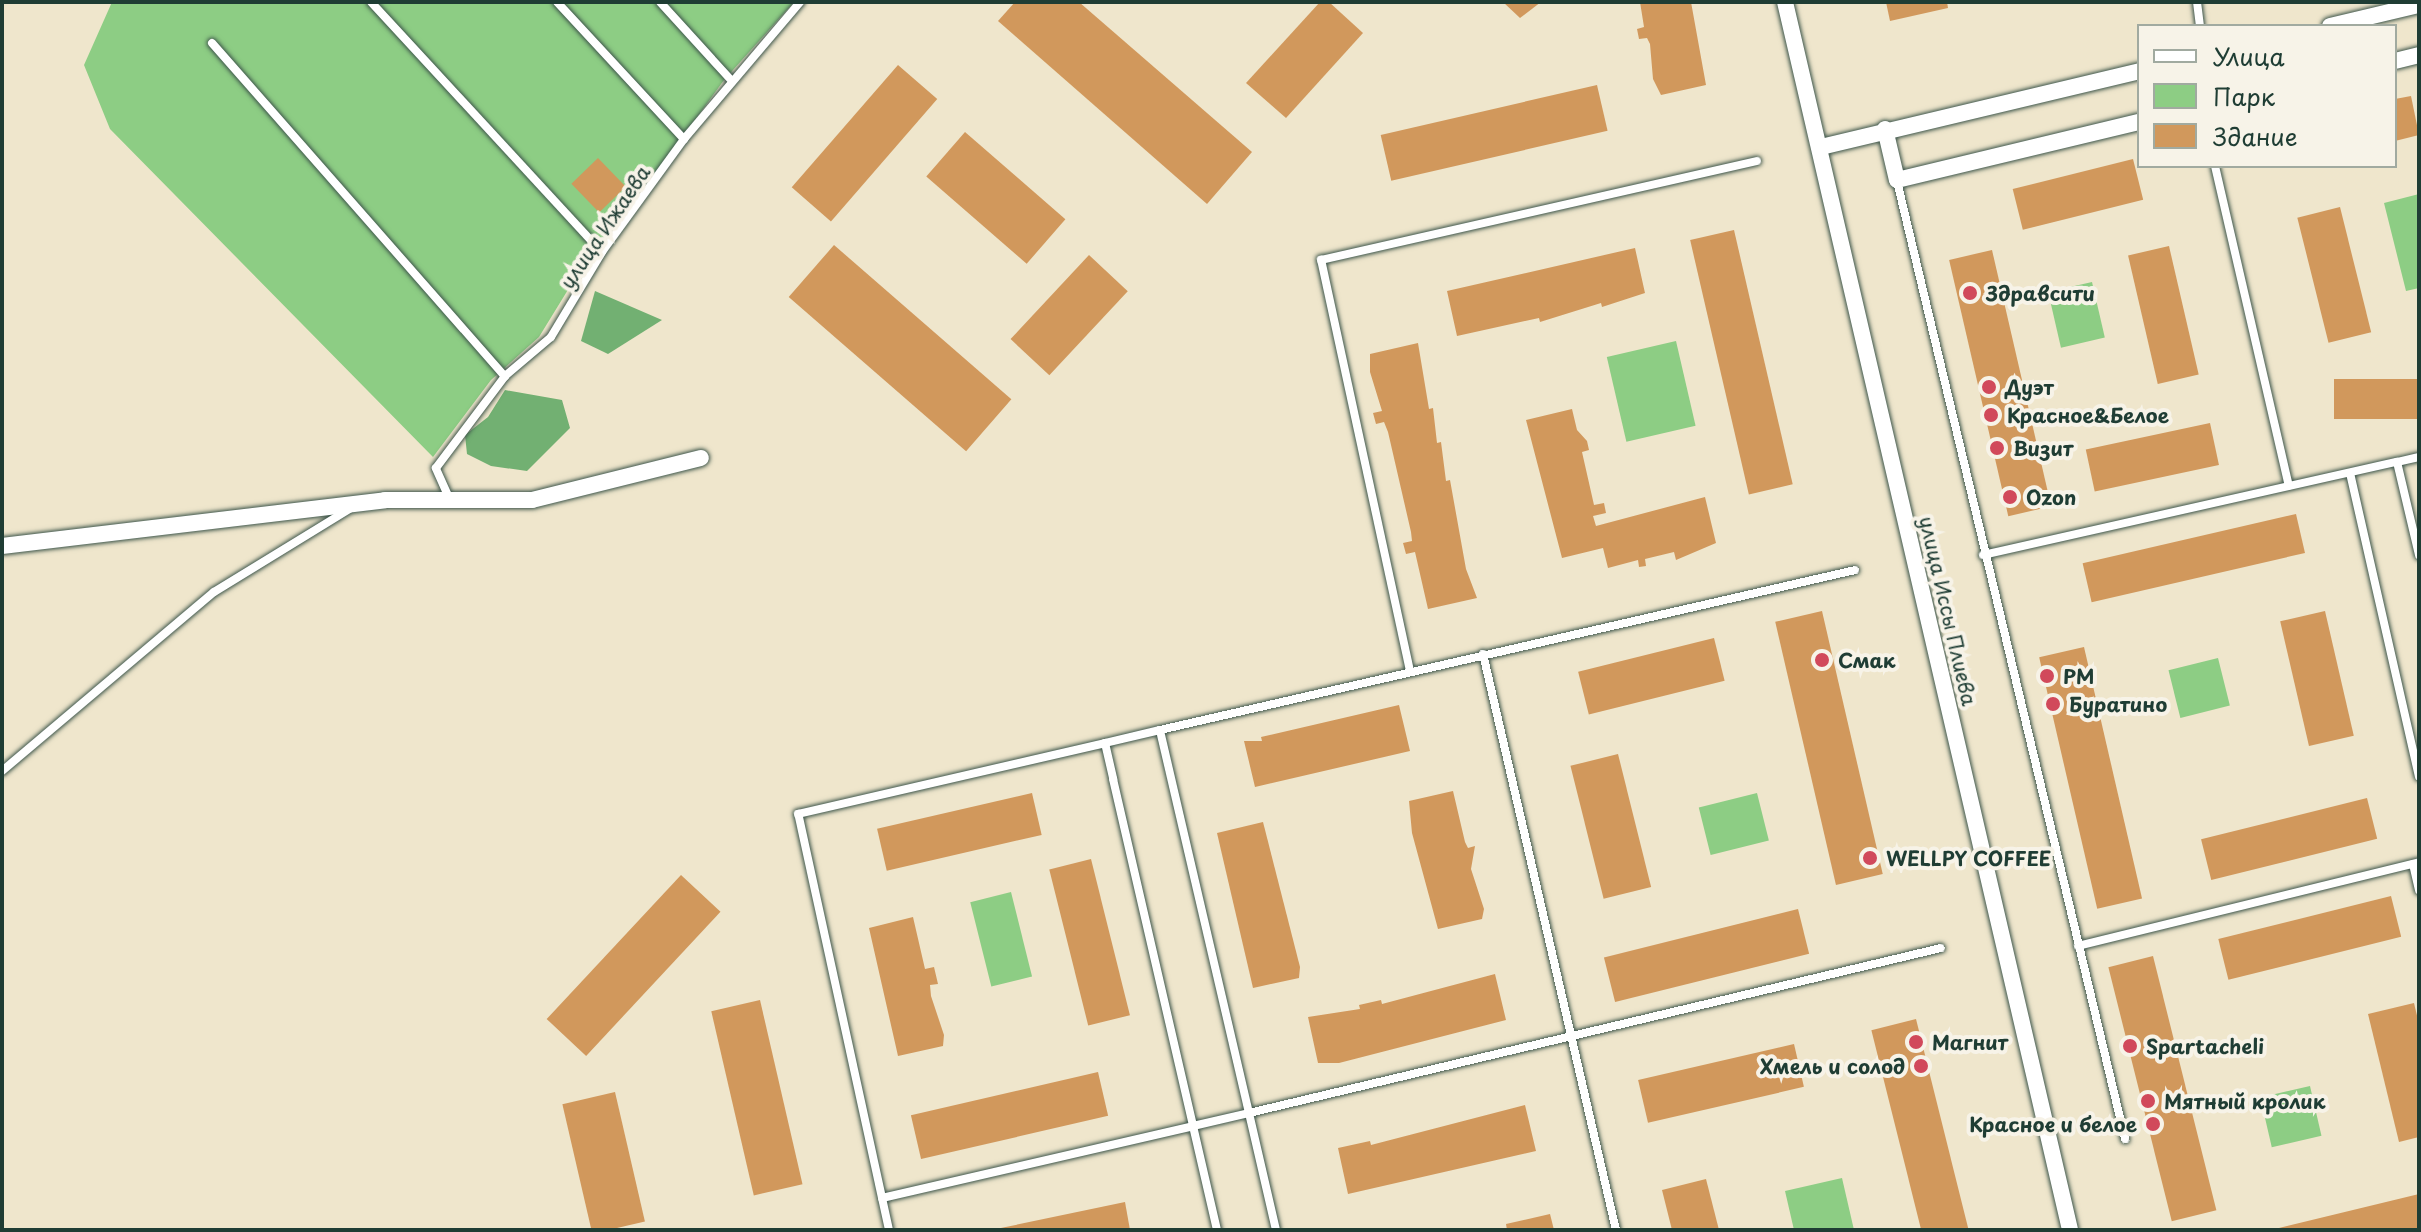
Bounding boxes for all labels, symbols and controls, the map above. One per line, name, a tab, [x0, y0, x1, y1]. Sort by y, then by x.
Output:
legend	[2137, 24, 2397, 168]
text: Улица	[2213, 38, 2285, 74]
text: Парк	[2213, 78, 2275, 114]
text: Здание	[2213, 118, 2298, 154]
street label: улица Ижаева	[554, 160, 656, 294]
place label: Здравсити	[1986, 281, 2095, 305]
marker: Здравсити	[1961, 284, 1979, 302]
place label: Дуэт	[2005, 375, 2054, 399]
marker: Дуэт	[1980, 378, 1998, 396]
place label: Красное&Белое	[2007, 403, 2169, 427]
marker: Красное&Белое	[1982, 406, 2000, 424]
place label: Визит	[2013, 436, 2073, 460]
marker: Визит	[1988, 439, 2006, 457]
place label: Ozon	[2026, 485, 2076, 509]
marker: Ozon	[2001, 488, 2019, 506]
street label: улица Иссы Плиева	[1914, 513, 1982, 709]
place label: Смак	[1838, 648, 1896, 672]
marker: Смак	[1813, 651, 1831, 669]
place label: PM	[2063, 664, 2094, 688]
marker: PM	[2038, 667, 2056, 685]
place label: Буратино	[2069, 692, 2167, 716]
marker: Буратино	[2044, 695, 2062, 713]
place label: WELLPY COFFEE	[1886, 846, 2053, 870]
marker: WELLPY COFFEE	[1861, 849, 1879, 867]
place label: Магнит	[1932, 1030, 2008, 1054]
marker: Магнит	[1907, 1033, 1925, 1051]
place label: Spartacheli	[2146, 1034, 2264, 1058]
marker: Spartacheli	[2121, 1037, 2139, 1055]
place label: Хмель и солод	[1759, 1054, 1905, 1078]
marker: Хмель и солод	[1912, 1057, 1930, 1075]
place label: Мятный кролик	[2164, 1089, 2326, 1113]
marker: Мятный кролик	[2139, 1092, 2157, 1110]
place label: Красное и белое	[1967, 1112, 2137, 1136]
marker: Красное и белое	[2144, 1115, 2162, 1133]

